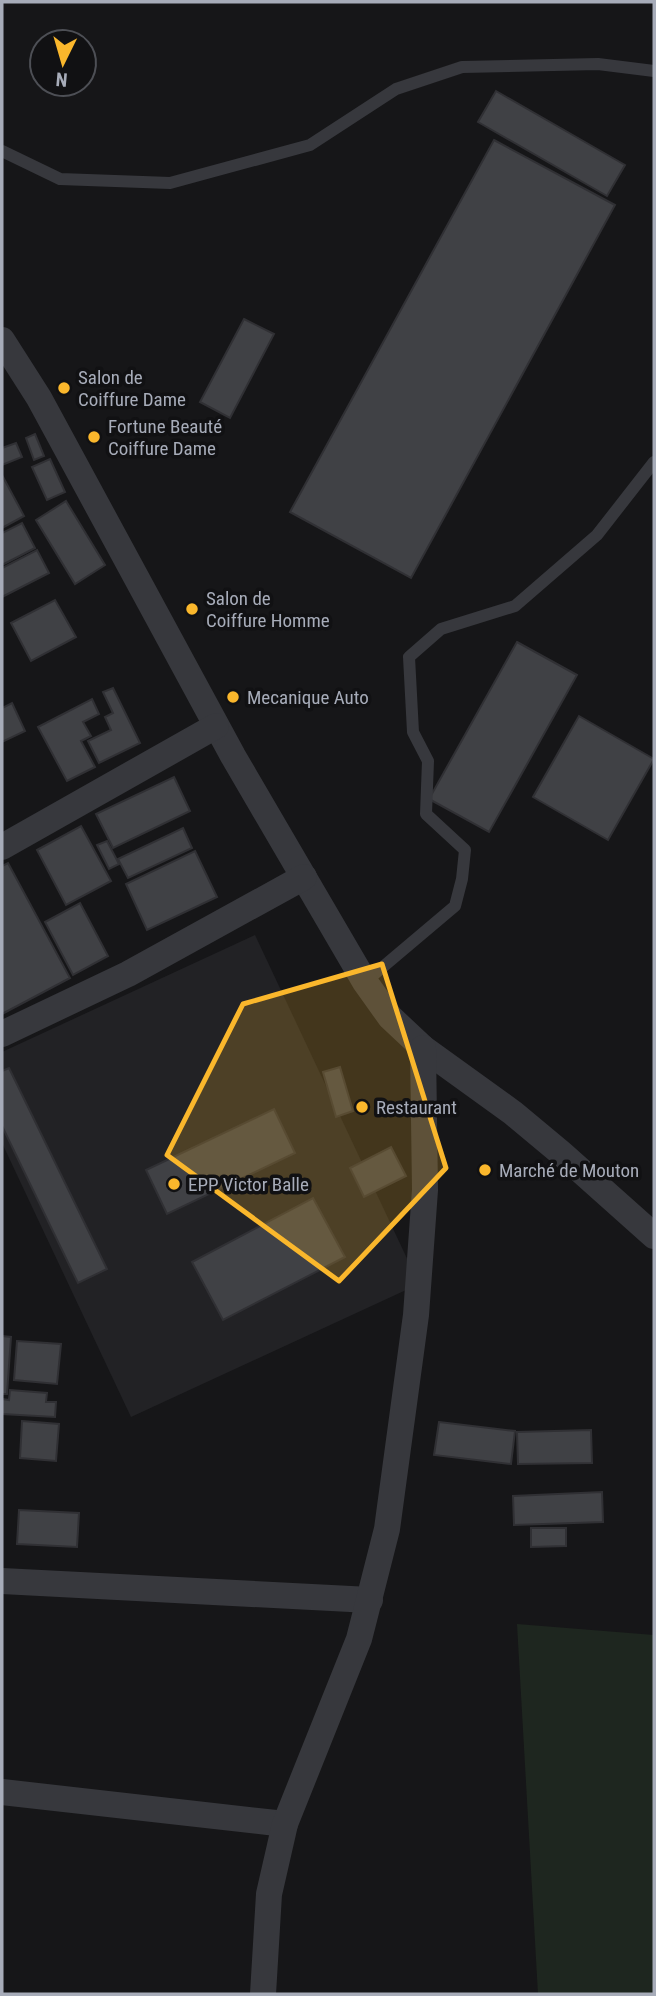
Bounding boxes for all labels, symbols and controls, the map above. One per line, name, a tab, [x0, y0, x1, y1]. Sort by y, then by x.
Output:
north arrow	[28, 28, 98, 98]
text: N	[55, 67, 68, 91]
place label: Salon de Coiffure Dame	[78, 366, 186, 411]
marker: Salon de Coiffure Dame	[56, 380, 72, 396]
place label: Fortune Beauté Coiffure Dame	[108, 415, 222, 460]
marker: Fortune Beauté Coiffure Dame	[86, 429, 102, 445]
place label: Salon de Coiffure Homme	[206, 587, 330, 632]
marker: Salon de Coiffure Homme	[184, 601, 200, 617]
place label: Mecanique Auto	[247, 686, 369, 709]
marker: Mecanique Auto	[225, 689, 241, 705]
place label: Restaurant	[376, 1096, 457, 1119]
marker: Restaurant	[354, 1099, 370, 1115]
place label: Marché de Mouton	[499, 1159, 639, 1182]
marker: Marché de Mouton	[477, 1162, 493, 1178]
place label: EPP Victor Balle	[188, 1173, 309, 1196]
marker: EPP Victor Balle	[166, 1176, 182, 1192]

